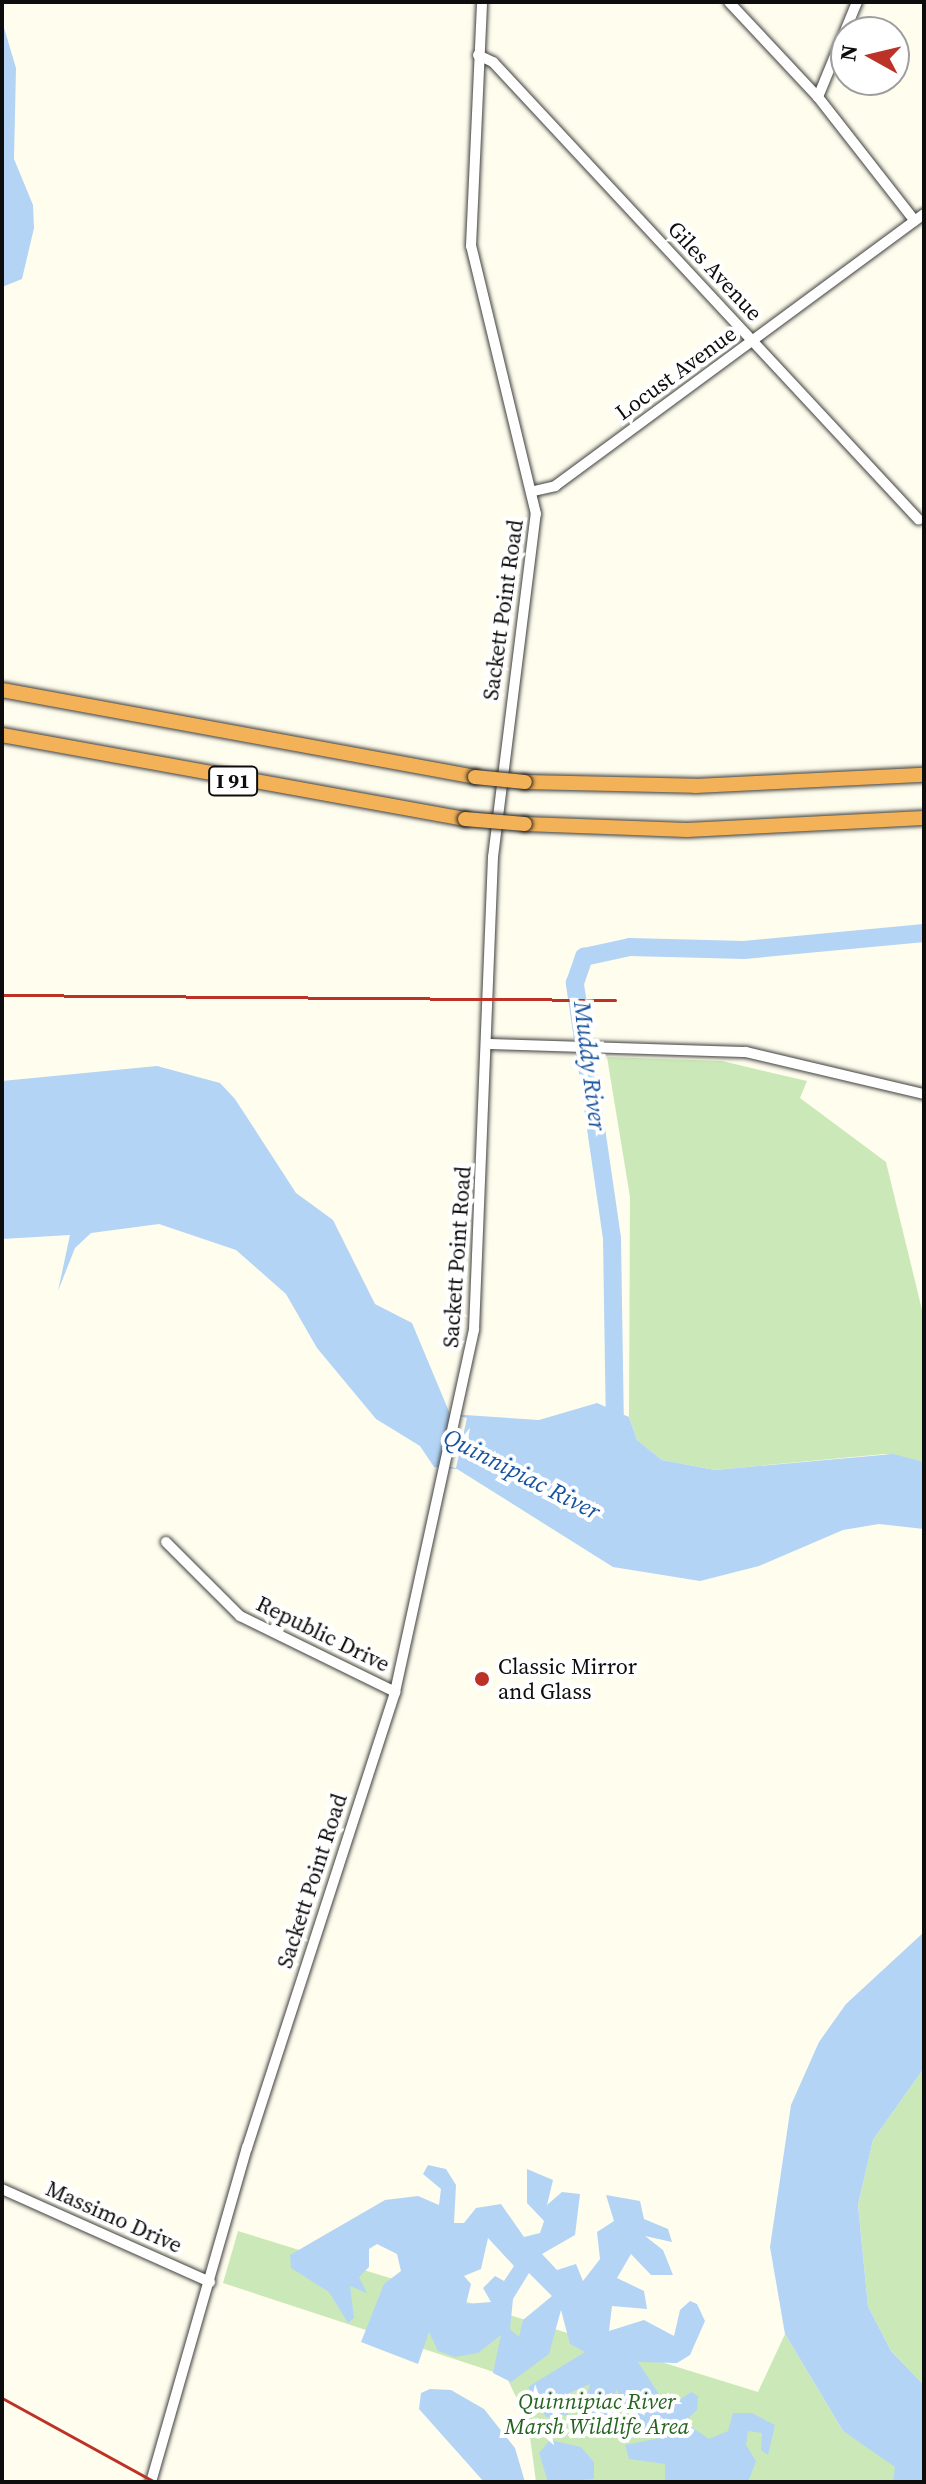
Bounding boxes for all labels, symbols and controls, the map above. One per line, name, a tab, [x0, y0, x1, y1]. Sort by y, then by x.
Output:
north arrow	[830, 16, 910, 96]
text: N	[832, 43, 864, 63]
street label: Giles Avenue	[662, 216, 768, 326]
street label: Locust Avenue	[610, 320, 742, 426]
street label: Sackett Point Road	[477, 518, 529, 702]
road number: I 91	[207, 765, 259, 797]
water label: Muddy River	[568, 1000, 612, 1132]
street label: Sackett Point Road	[437, 1165, 477, 1349]
water label: Quinnipiac River	[439, 1422, 605, 1526]
street label: Republic Drive	[252, 1590, 394, 1678]
place label: Classic Mirror and Glass	[498, 1653, 637, 1704]
marker: Classic Mirror and Glass	[473, 1670, 491, 1688]
street label: Sackett Point Road	[271, 1790, 353, 1972]
street label: Massimo Drive	[42, 2175, 186, 2259]
park label: Quinnipiac River Marsh Wildlife Area	[505, 2388, 689, 2440]

